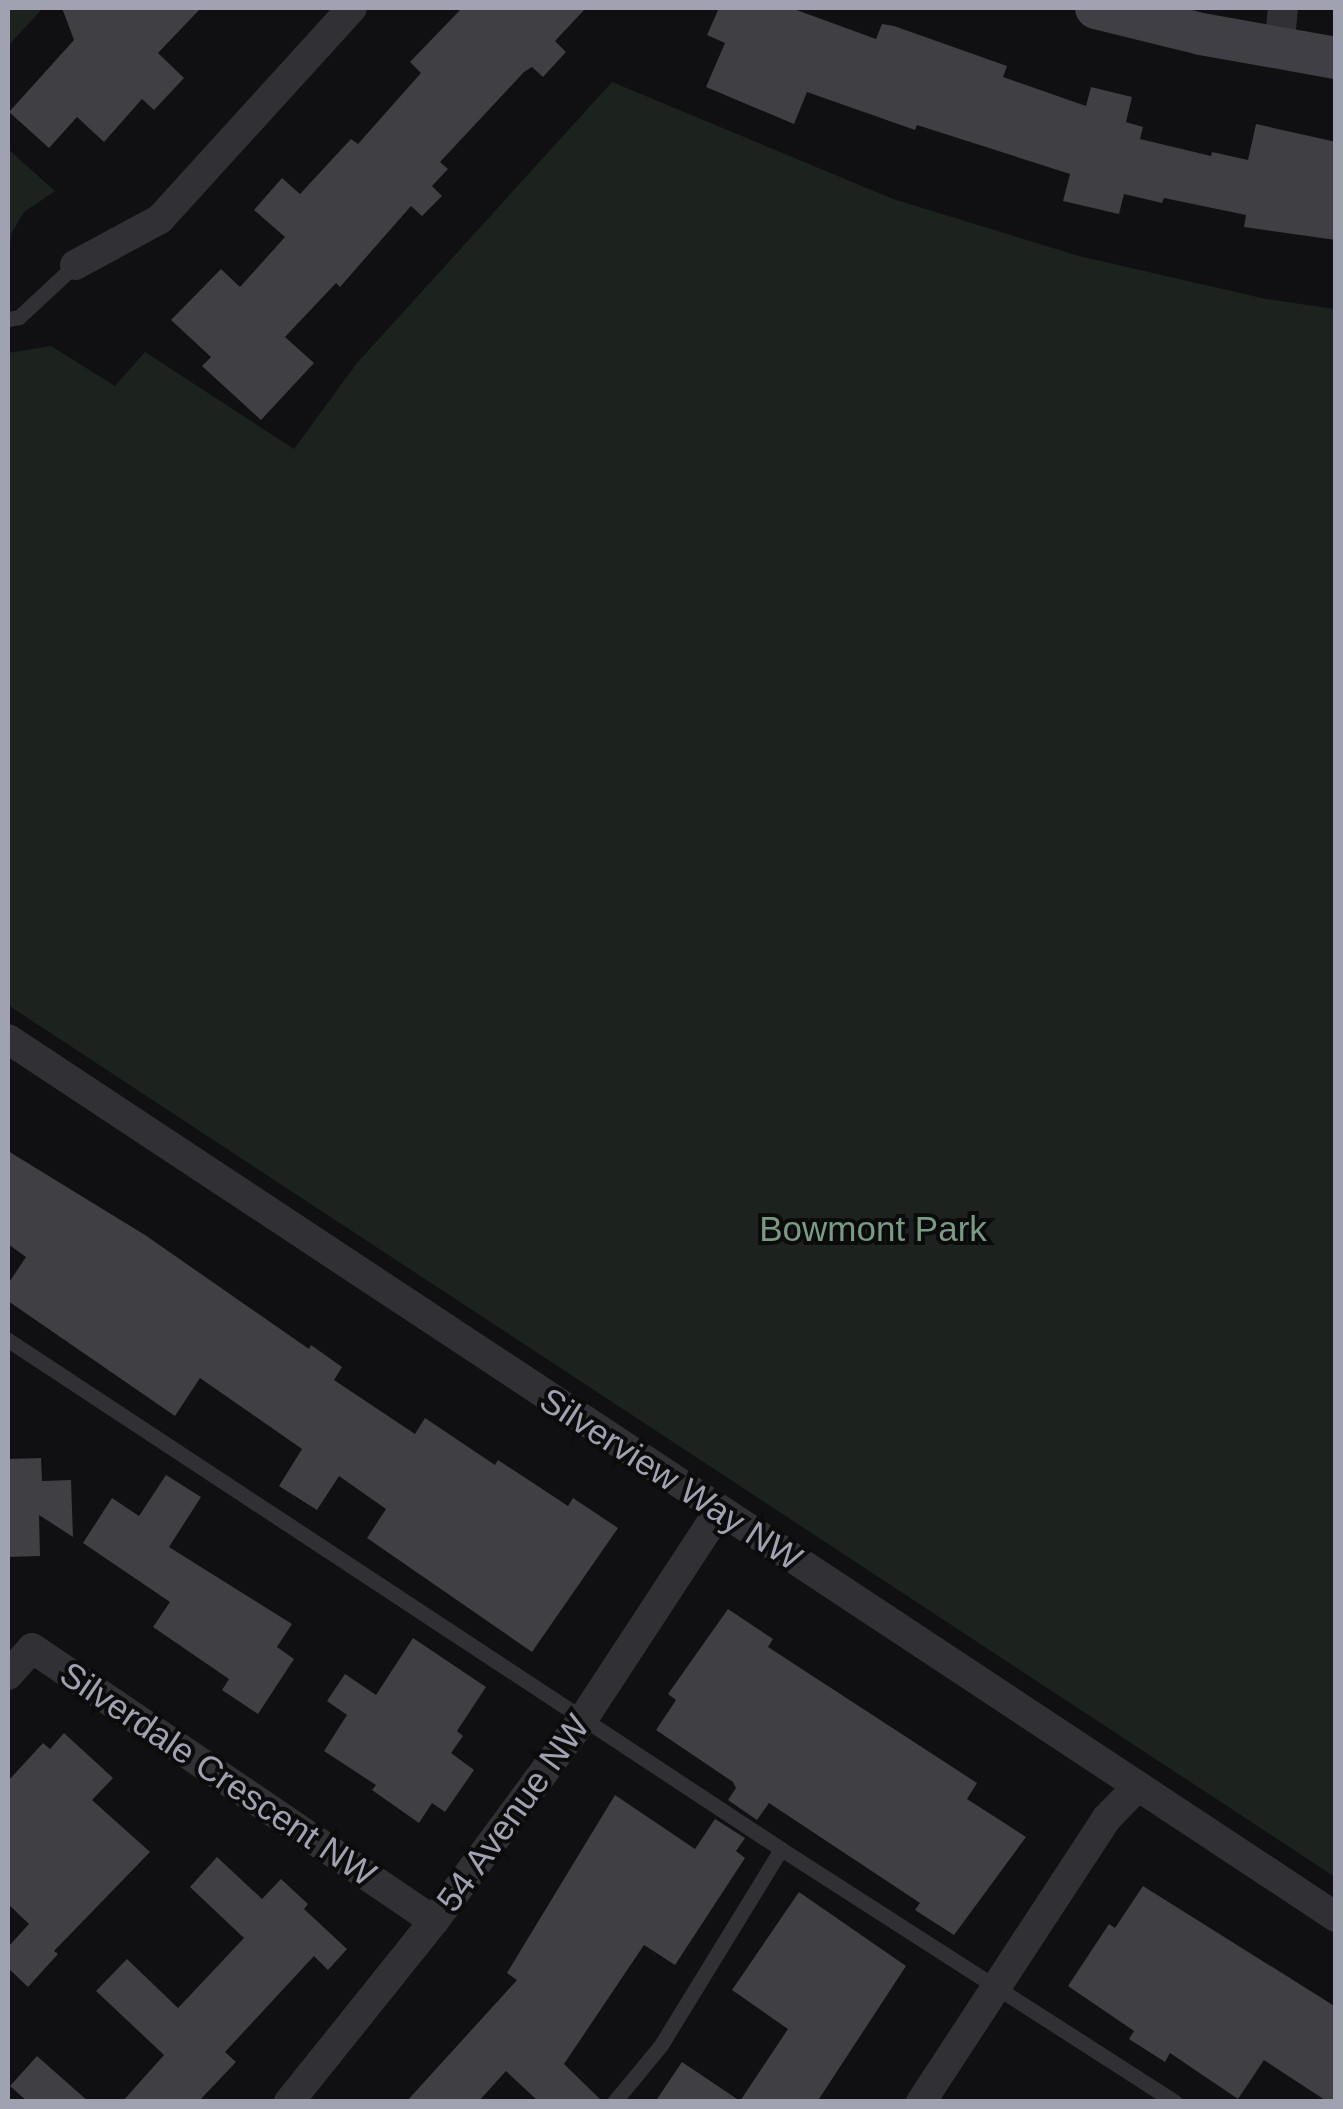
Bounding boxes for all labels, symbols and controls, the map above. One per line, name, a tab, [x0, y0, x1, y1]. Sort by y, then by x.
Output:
park label: Bowmont Park	[759, 1208, 987, 1250]
street label: Silverview Way NW	[532, 1379, 810, 1579]
street label: Silverdale Crescent NW	[52, 1653, 384, 1895]
street label: 54 Avenue NW	[427, 1706, 599, 1920]

